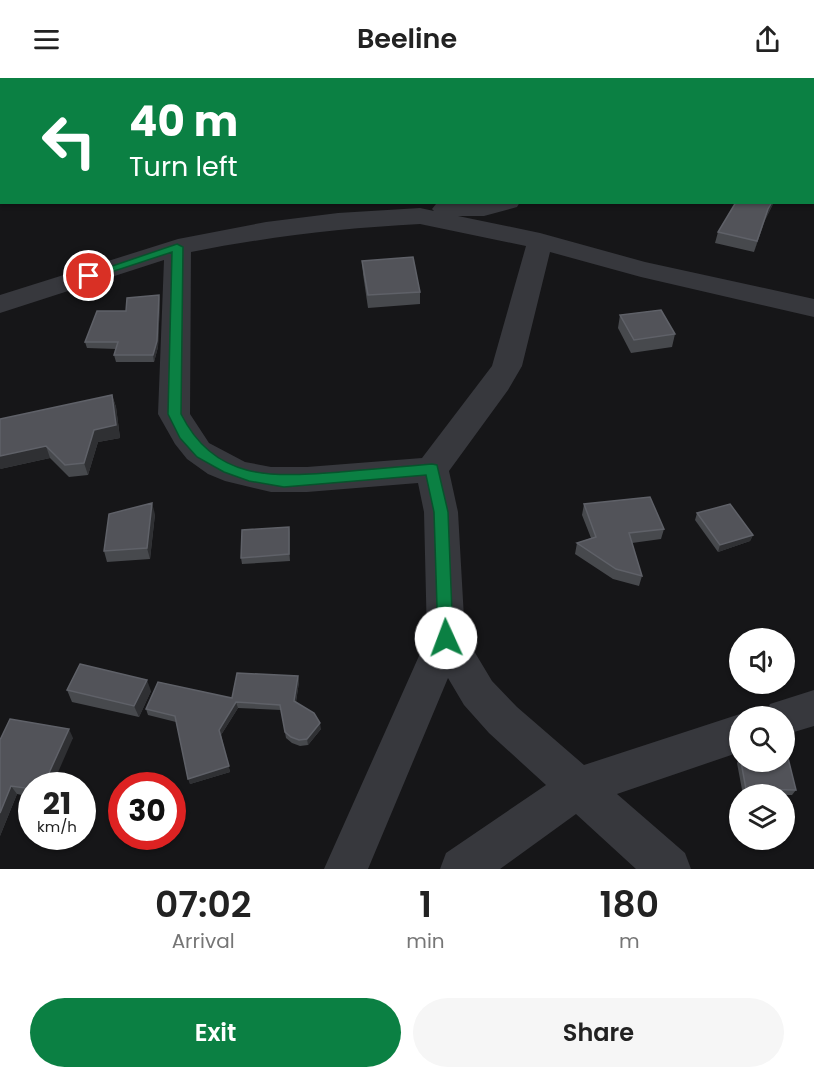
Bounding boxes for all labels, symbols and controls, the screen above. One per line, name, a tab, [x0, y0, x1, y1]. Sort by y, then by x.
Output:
text: Beeline	[357, 20, 457, 57]
icon: menu	[30, 23, 63, 56]
icon: share	[751, 23, 784, 56]
text: 40 m	[129, 92, 238, 151]
icon: left	[30, 102, 108, 180]
text: Turn left	[129, 148, 238, 185]
pin	[63, 250, 114, 301]
icon: arrive	[72, 259, 105, 292]
position arrow	[414, 606, 478, 670]
map controls	[729, 628, 795, 850]
button: sound	[729, 628, 795, 694]
button: search	[729, 706, 795, 772]
speed limit sign: 30	[108, 772, 186, 850]
text: 21	[43, 782, 71, 825]
button: layers	[729, 784, 795, 850]
text: km/h	[37, 816, 77, 837]
text: 07:02	[155, 879, 251, 930]
text: 1	[419, 879, 432, 930]
text: 180	[600, 879, 659, 930]
text: Arrival	[172, 927, 235, 955]
text: min	[406, 927, 445, 955]
text: m	[619, 927, 640, 955]
button: Exit	[30, 998, 401, 1067]
button: Share	[413, 998, 784, 1067]

